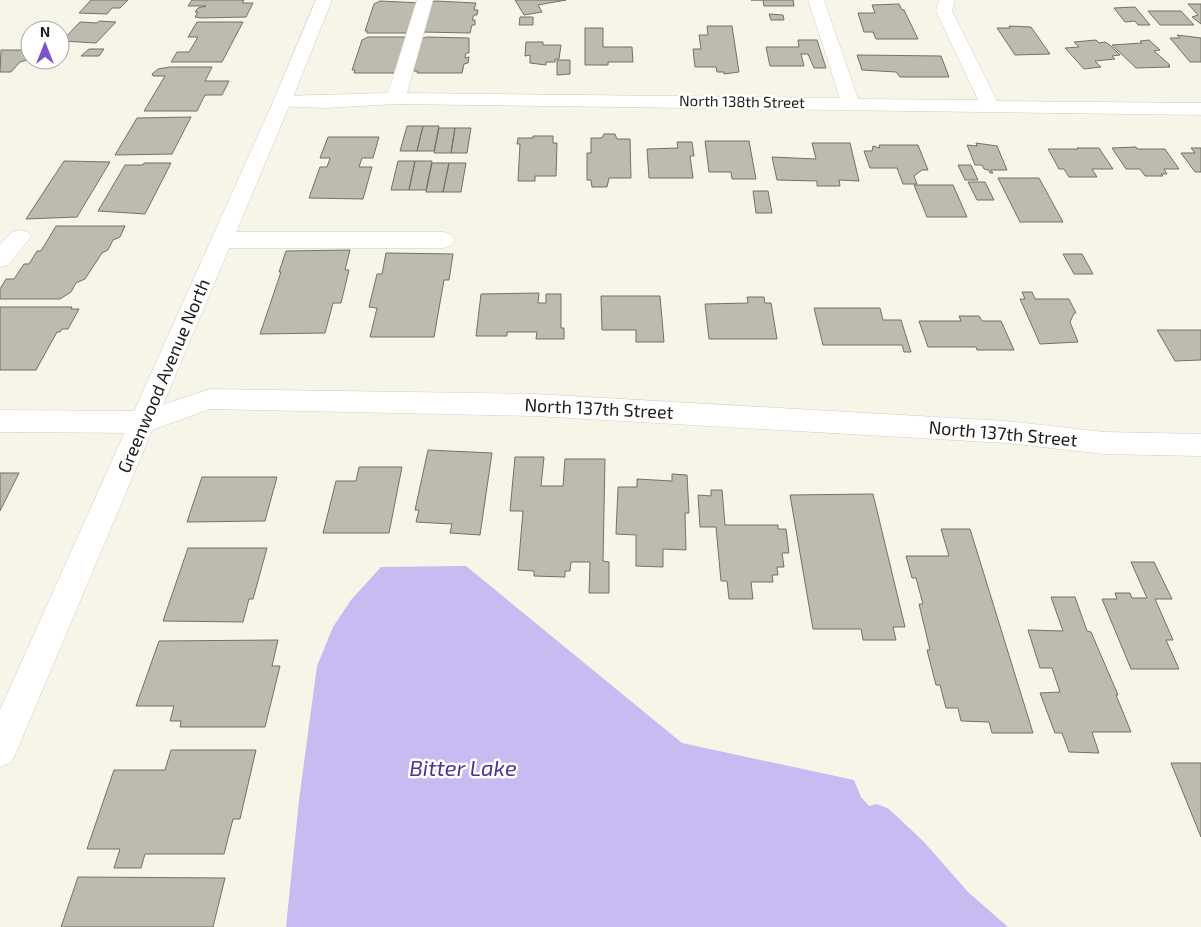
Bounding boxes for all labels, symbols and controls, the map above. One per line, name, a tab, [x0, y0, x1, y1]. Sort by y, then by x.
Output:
north arrow	[20, 20, 70, 70]
text: N	[40, 23, 50, 40]
street label: North 138th Street	[679, 91, 805, 111]
street label: Greenwood Avenue North	[112, 275, 214, 476]
street label: North 137th Street	[524, 393, 674, 423]
street label: North 137th Street	[928, 416, 1079, 450]
water label: Bitter Lake	[409, 754, 517, 780]

